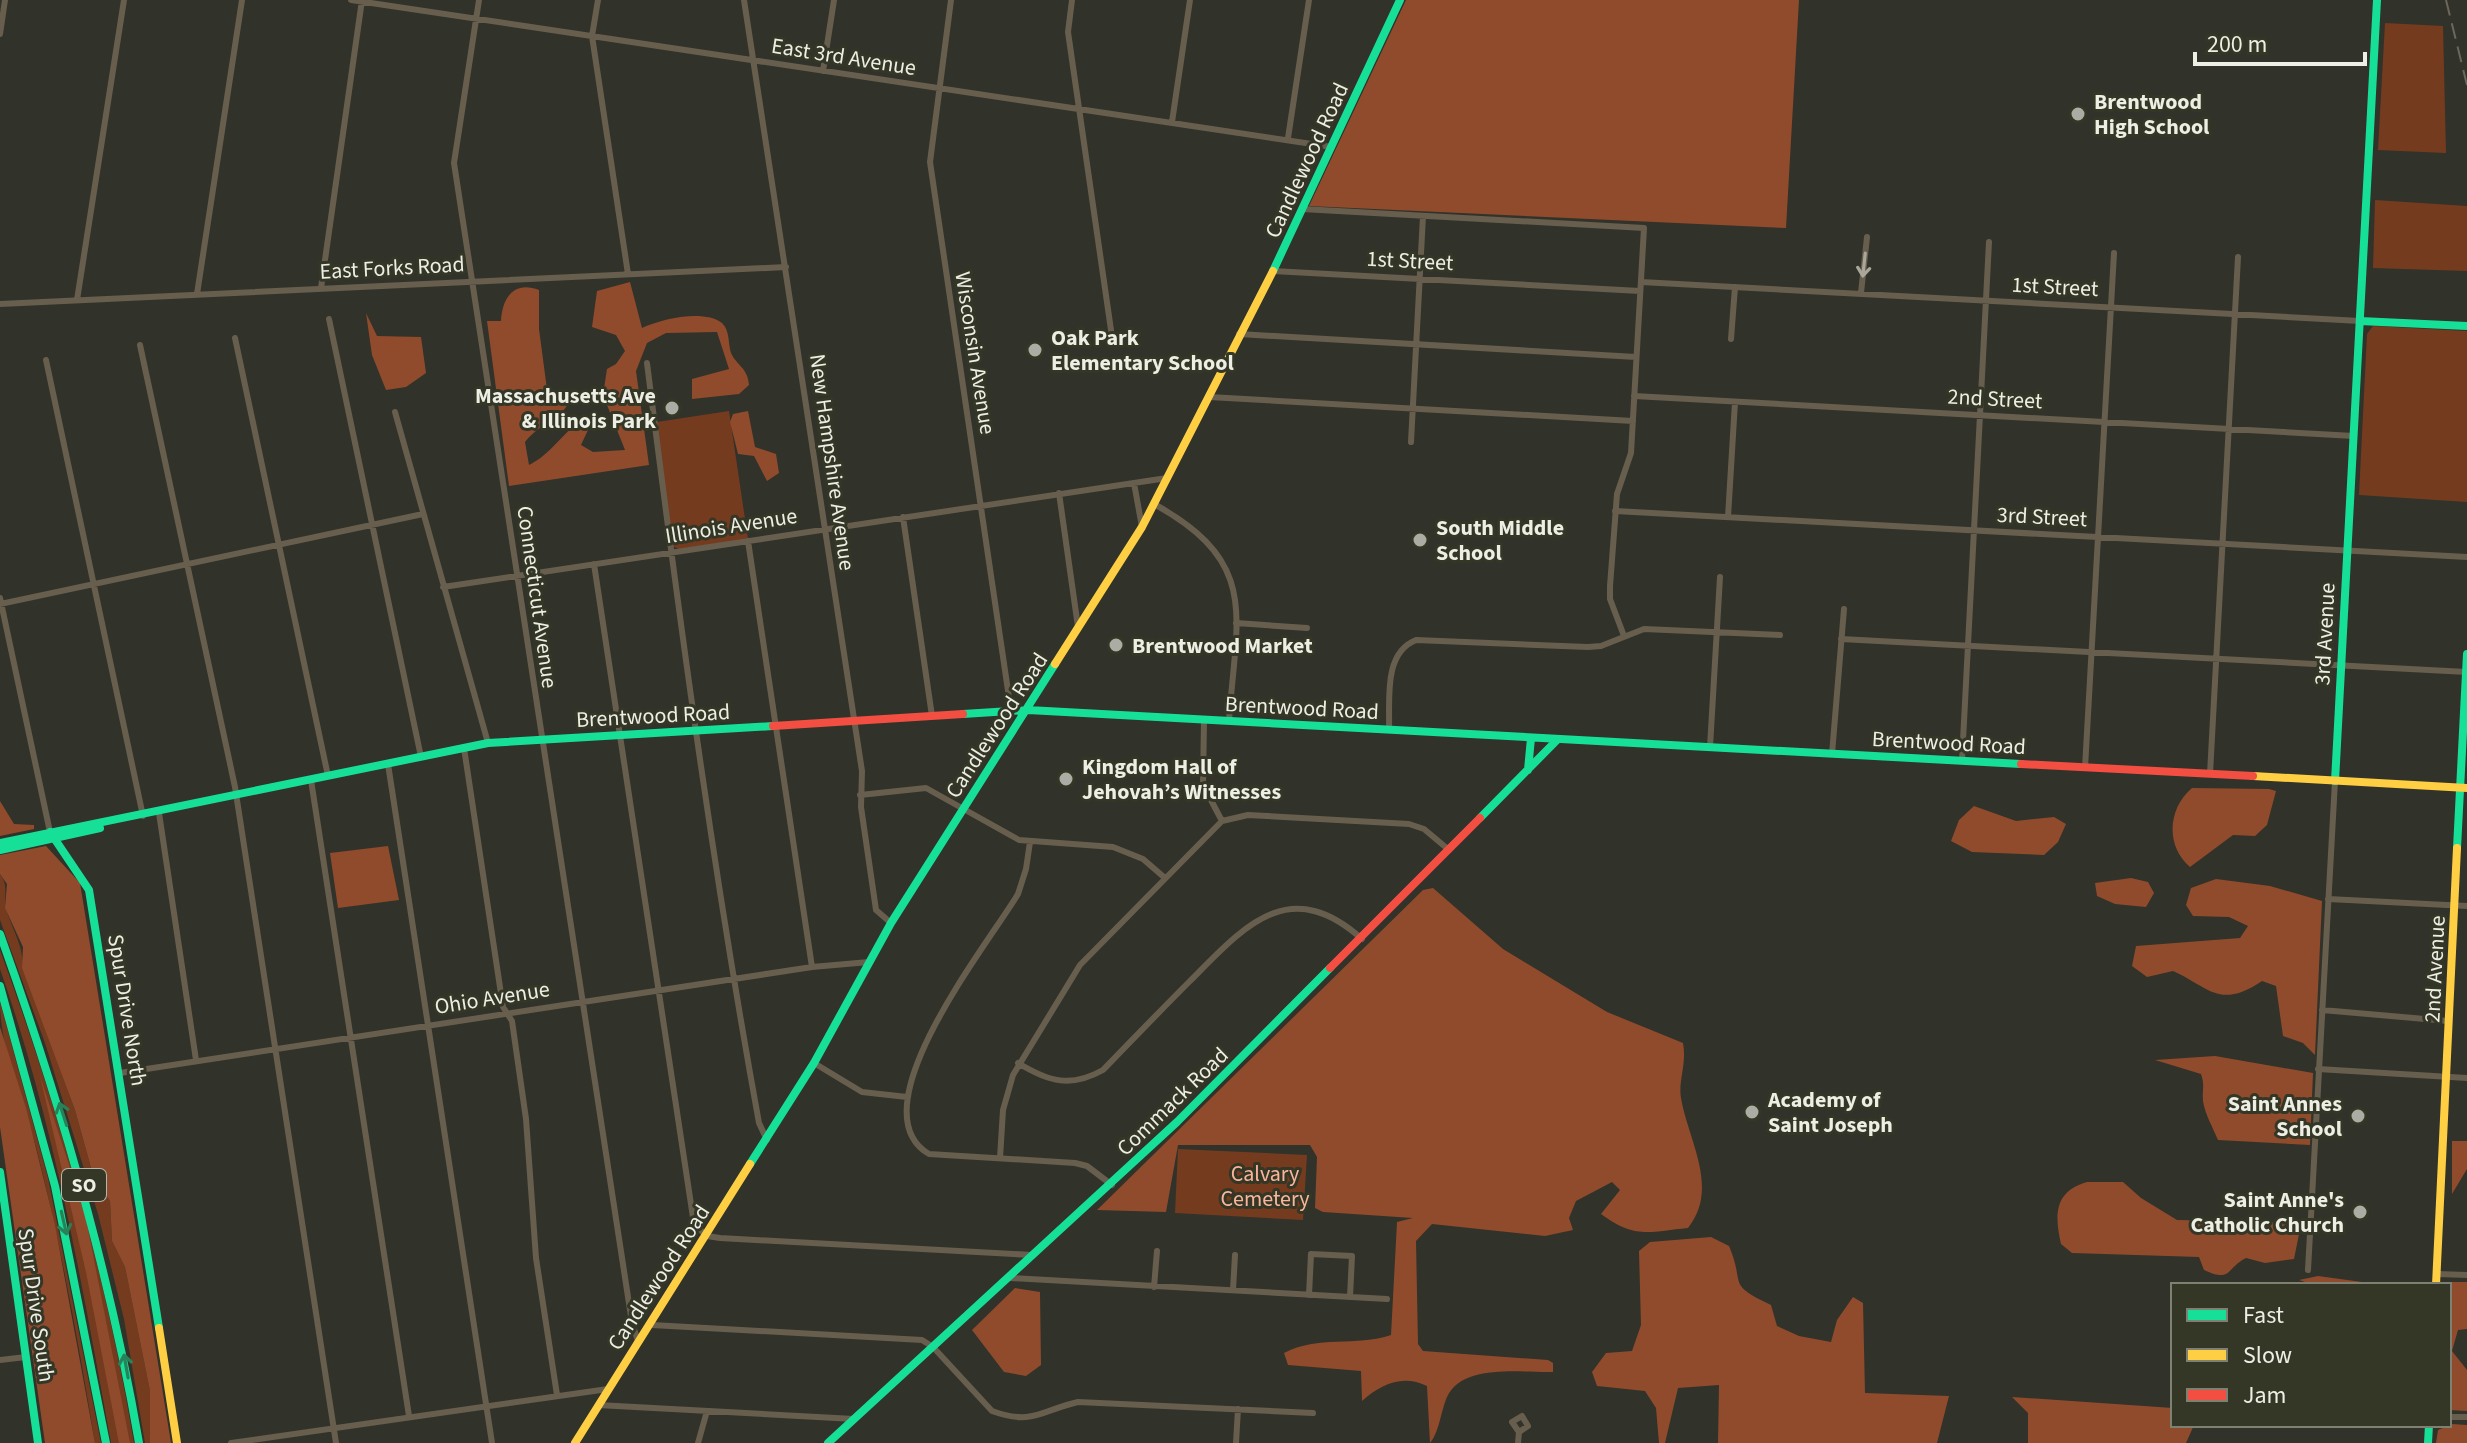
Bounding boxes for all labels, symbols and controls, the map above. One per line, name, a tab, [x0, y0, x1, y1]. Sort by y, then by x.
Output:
scale bar	[2195, 16, 2365, 66]
text: 200 m	[2207, 27, 2267, 62]
street label: East 3rd Avenue	[769, 30, 919, 84]
street label: Candlewood Road	[1257, 78, 1357, 243]
place label: Brentwood High School	[2094, 86, 2210, 143]
marker: Brentwood High School	[2069, 105, 2087, 123]
street label: 1st Street	[1366, 243, 1455, 279]
street label: East Forks Road	[319, 248, 465, 288]
one-way arrow	[1857, 251, 1872, 278]
street label: 1st Street	[2011, 269, 2100, 305]
street label: Wisconsin Avenue	[946, 270, 1004, 437]
place label: Oak Park Elementary School	[1051, 322, 1234, 379]
marker: Oak Park Elementary School	[1026, 341, 1044, 359]
street label: New Hampshire Avenue	[801, 352, 863, 573]
place label: Massachusetts Ave & Illinois Park	[475, 380, 656, 437]
street label: 2nd Street	[1947, 381, 2044, 417]
marker: Massachusetts Ave & Illinois Park	[663, 399, 681, 417]
street label: 3rd Street	[1996, 499, 2088, 535]
street label: Illinois Avenue	[663, 500, 800, 552]
street label: Connecticut Avenue	[508, 504, 566, 690]
place label: South Middle School	[1436, 512, 1564, 569]
marker: South Middle School	[1411, 531, 1429, 549]
street label: 3rd Avenue	[2306, 582, 2344, 686]
place label: Brentwood Market	[1132, 630, 1313, 662]
marker: Brentwood Market	[1107, 636, 1125, 654]
street label: Candlewood Road	[938, 646, 1056, 805]
street label: Brentwood Road	[1224, 688, 1380, 728]
street label: Brentwood Road	[575, 696, 731, 736]
street label: Brentwood Road	[1871, 723, 2027, 763]
place label: Kingdom Hall of Jehovah’s Witnesses	[1082, 751, 1281, 808]
marker: Kingdom Hall of Jehovah’s Witnesses	[1057, 770, 1075, 788]
street label: 2nd Avenue	[2416, 915, 2454, 1024]
street label: Spur Drive North	[99, 932, 155, 1088]
street label: Ohio Avenue	[432, 973, 552, 1023]
street label: Commack Road	[1110, 1040, 1236, 1163]
place label: Academy of Saint Joseph	[1767, 1084, 1893, 1141]
place label: Saint Annes School	[2228, 1088, 2343, 1145]
one-way arrow	[54, 1102, 69, 1127]
marker: Academy of Saint Joseph	[1743, 1103, 1761, 1121]
marker: Saint Annes School	[2349, 1107, 2367, 1125]
park label: Calvary Cemetery	[1221, 1158, 1310, 1215]
road number: SO	[62, 1169, 106, 1201]
place label: Saint Anne's Catholic Church	[2190, 1184, 2344, 1241]
street label: Candlewood Road	[600, 1198, 718, 1357]
marker: Saint Anne's Catholic Church	[2351, 1203, 2369, 1221]
one-way arrow	[57, 1210, 72, 1235]
street label: Spur Drive South	[9, 1226, 63, 1384]
legend	[2171, 1283, 2451, 1427]
text: Fast	[2243, 1298, 2284, 1333]
text: Slow	[2243, 1338, 2292, 1373]
one-way arrow	[118, 1354, 133, 1379]
text: Jam	[2243, 1378, 2287, 1413]

